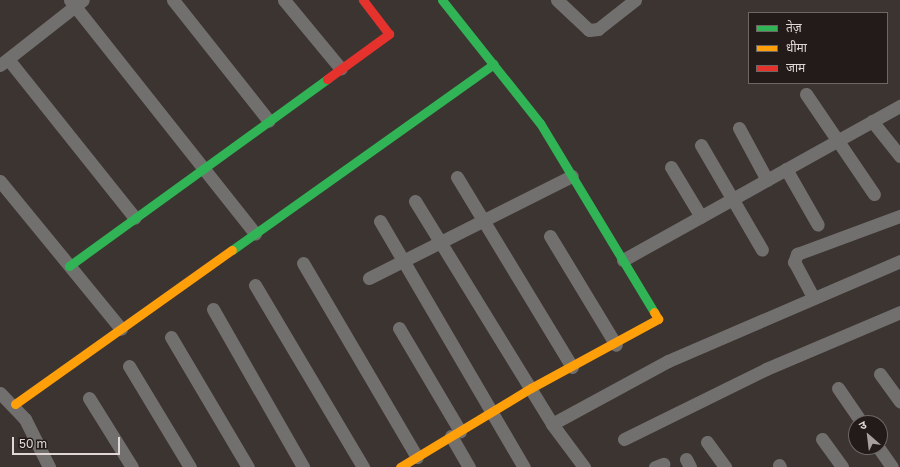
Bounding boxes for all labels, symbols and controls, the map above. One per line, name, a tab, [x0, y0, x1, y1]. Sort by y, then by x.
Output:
legend	[748, 12, 888, 84]
text: तेज़	[786, 20, 802, 35]
text: धीमा	[786, 40, 807, 55]
text: जाम	[786, 60, 805, 75]
north arrow	[848, 415, 888, 455]
text: उ	[857, 418, 868, 432]
scale bar	[14, 429, 122, 455]
text: 50 m	[19, 436, 47, 451]

